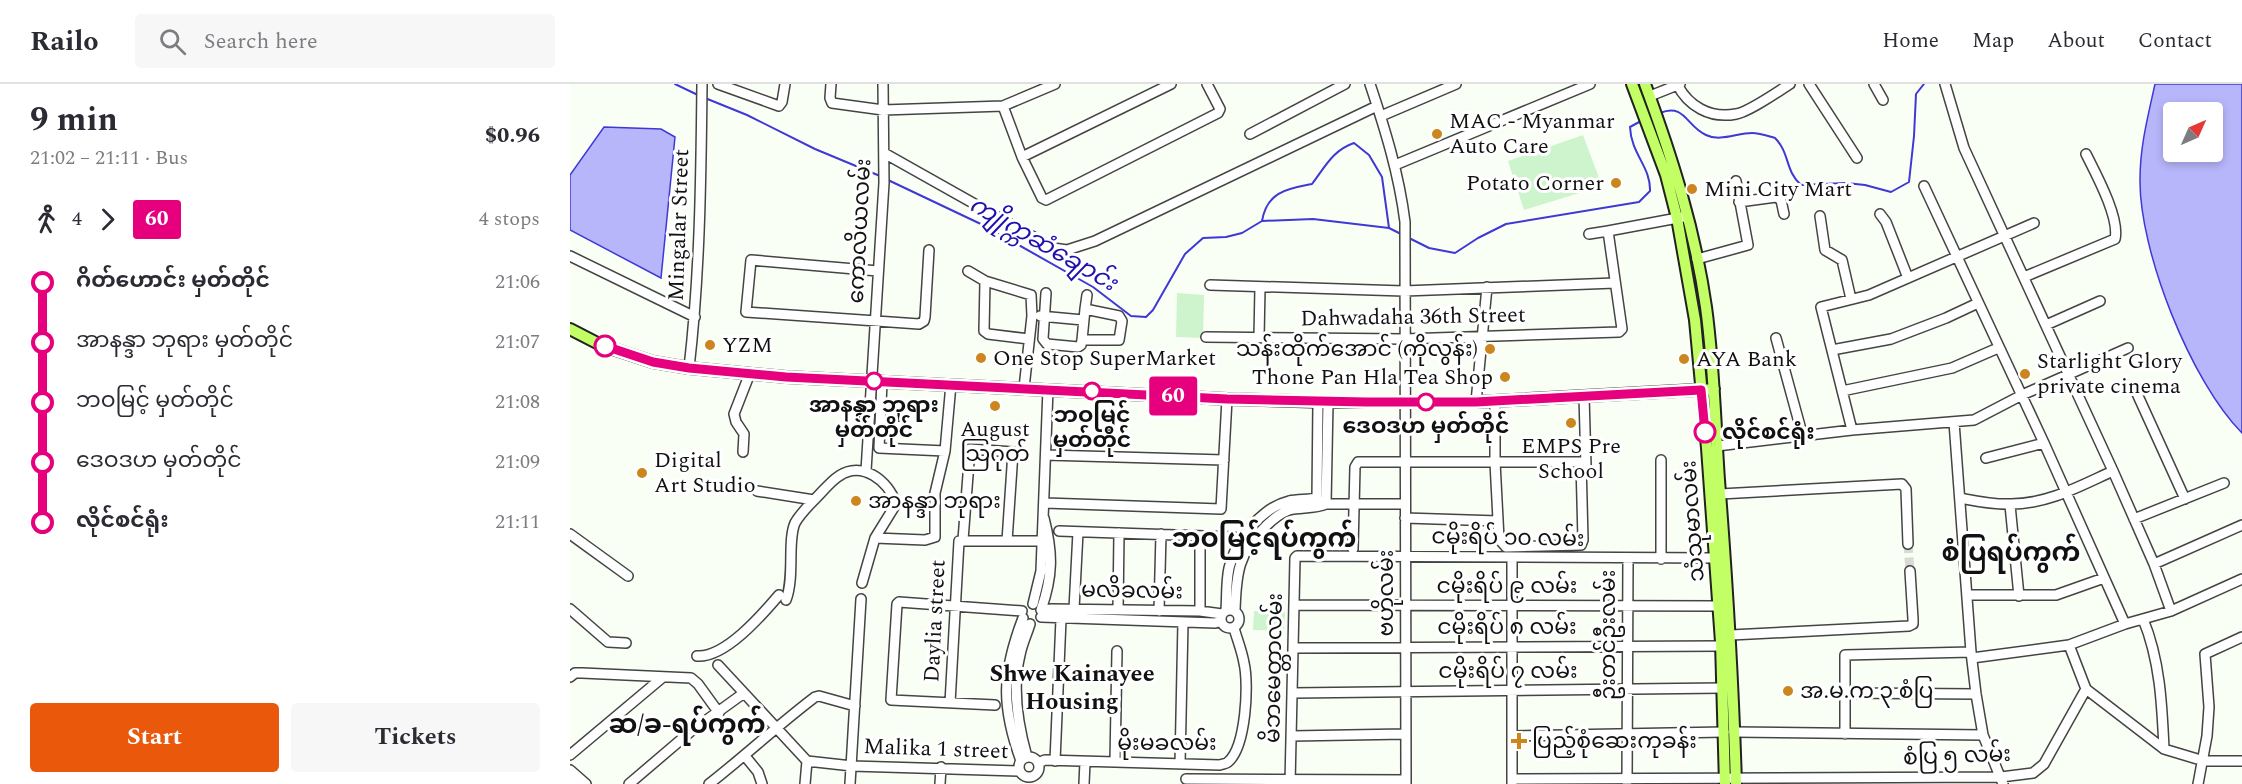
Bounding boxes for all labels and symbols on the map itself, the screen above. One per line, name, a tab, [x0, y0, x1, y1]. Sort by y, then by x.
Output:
north arrow	[2163, 102, 2223, 162]
place label: MAC - Myanmar Auto Care	[1449, 105, 1615, 163]
marker: MAC - Myanmar Auto Care	[1430, 127, 1444, 141]
street label: Mingalar Street	[660, 148, 698, 302]
street label: ကောလိယလမ်း	[840, 158, 880, 304]
place label: Potato Corner	[1466, 167, 1604, 200]
place label: Mini City Mart	[1704, 173, 1852, 206]
marker: Potato Corner	[1609, 176, 1623, 190]
marker: Mini City Mart	[1685, 182, 1699, 196]
water label: ကျိုက္ကဆံချောင်း	[962, 187, 1125, 303]
street label: Dahwadaha 36th Street	[1300, 299, 1526, 335]
place label: YZM	[722, 329, 773, 362]
place label: သန်းထိုက်အောင် (ကိုလွန်း)	[1236, 333, 1478, 366]
unlabelled marker	[594, 335, 616, 357]
marker: YZM	[703, 338, 717, 352]
place label: One Stop SuperMarket	[993, 342, 1216, 375]
marker: သန်းထိုက်အောင် (ကိုလွန်း)	[1483, 342, 1497, 356]
place label: AYA Bank	[1696, 343, 1797, 376]
place label: Starlight Glory private cinema	[2037, 345, 2183, 403]
marker: One Stop SuperMarket	[974, 351, 988, 365]
marker: AYA Bank	[1677, 352, 1691, 366]
place label: Thone Pan Hla Tea Shop	[1252, 361, 1493, 394]
marker: Starlight Glory private cinema	[2018, 367, 2032, 381]
marker: Thone Pan Hla Tea Shop	[1498, 370, 1512, 384]
marker: အာနန္ဒာ ဘုရား မှတ်တိုင်	[865, 372, 883, 390]
line badge: 60	[1146, 376, 1200, 416]
marker: ဘဝမြင့် မှတ်တိုင်	[1083, 382, 1101, 400]
place label: အာနန္ဒာ ဘုရား မှတ်တိုင်	[809, 389, 939, 447]
marker: ဒေဝဒဟ မှတ်တိုင်	[1417, 393, 1435, 411]
marker: August သြဂုတ်	[988, 399, 1002, 413]
place label: ဘဝမြင့် မှတ်တိုင်	[1053, 399, 1131, 457]
place label: ဒေဝဒဟ မှတ်တိုင်	[1342, 410, 1510, 443]
place label: August သြဂုတ်	[960, 413, 1030, 471]
marker: EMPS Pre School	[1564, 416, 1578, 430]
place label: လိုင်စင်ရုံး	[1722, 416, 1815, 449]
marker: လိုင်စင်ရုံး	[1694, 421, 1716, 443]
place label: EMPS Pre School	[1521, 430, 1621, 488]
place label: Digital Art Studio	[654, 444, 756, 502]
street label: သံသုမာလမ်း	[1672, 459, 1714, 583]
marker: Digital Art Studio	[635, 466, 649, 480]
place label: အာနန္ဒာ ဘုရား	[868, 485, 1001, 518]
marker: အာနန္ဒာ ဘုရား	[849, 494, 863, 508]
district label: ဘဝမြင့်ရပ်ကွက်	[1172, 519, 1356, 560]
street label: ငမိုးရိပ် ၁၀ လမ်း	[1431, 520, 1585, 556]
district label: စံပြရပ်ကွက်	[1942, 533, 2080, 574]
street label: ဗဟိုလမ်း	[1370, 550, 1403, 636]
street label: Daylia street	[915, 559, 955, 683]
street label: ငမိုးရိပ် ၉ လမ်း	[1437, 570, 1577, 603]
street label: ဦးတင်ဦးလမ်း	[1592, 570, 1625, 700]
street label: မလိခလမ်း	[1081, 574, 1183, 608]
street label: မိဘမေတ္တာလမ်း	[1256, 593, 1292, 743]
street label: ငမိုးရိပ် ၈ လမ်း	[1437, 611, 1577, 644]
street label: ငမိုးရိပ် ၇ လမ်း	[1438, 655, 1578, 688]
district label: Shwe Kainayee Housing	[989, 656, 1155, 720]
place label: အ.မ.က ၃ စံပြ	[1800, 675, 1933, 708]
marker: အ.မ.က ၃ စံပြ	[1781, 684, 1795, 698]
district label: ဆ/ခ-ရပ်ကွက်	[608, 705, 766, 746]
place label: ပြည့်စုံဆေးကုခန်း	[1532, 725, 1697, 758]
street label: မိုးမခလမ်း	[1117, 727, 1217, 760]
street label: Malika 1 street	[863, 730, 1009, 768]
marker: ပြည့်စုံဆေးကုခန်း	[1510, 732, 1528, 750]
street label: စံပြ ၅ လမ်း	[1903, 738, 2011, 774]

